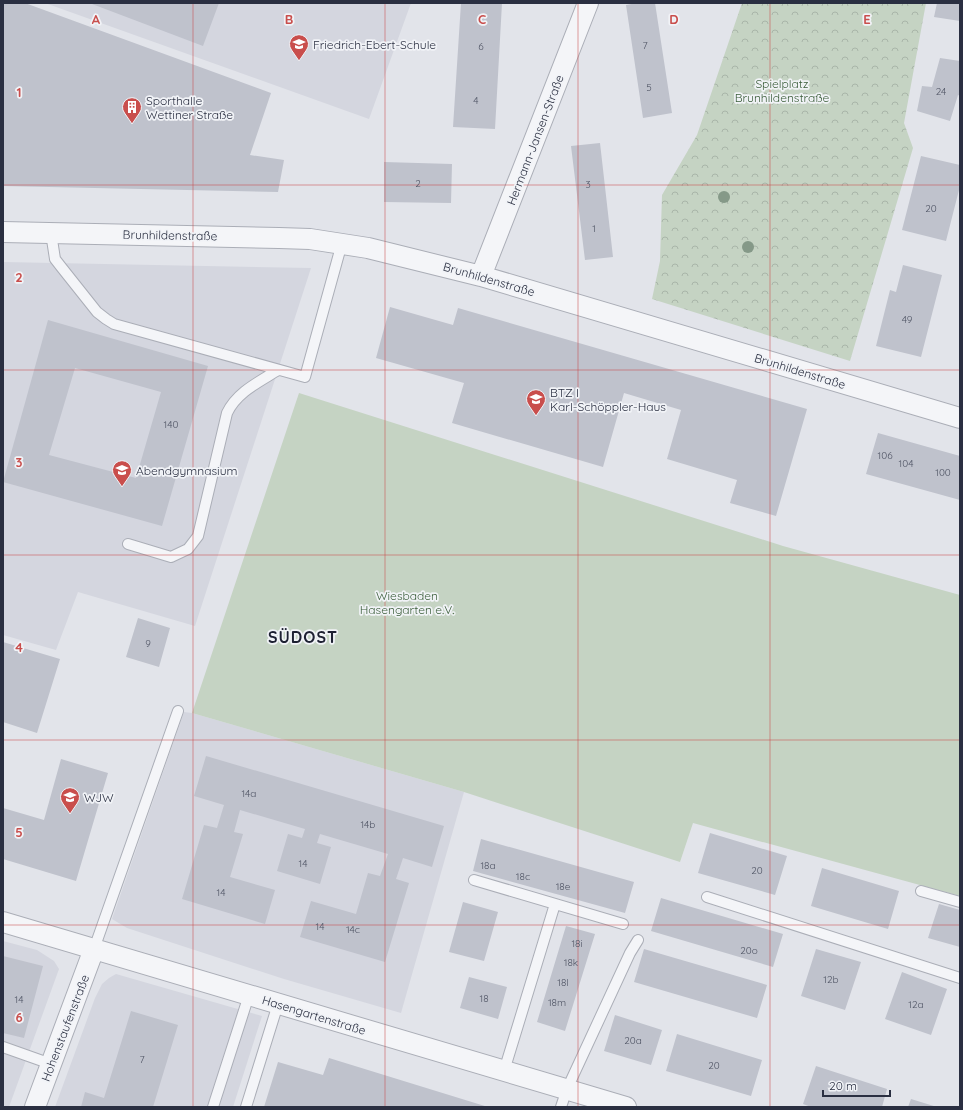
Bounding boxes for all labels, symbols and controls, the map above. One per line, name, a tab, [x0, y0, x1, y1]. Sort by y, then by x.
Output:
text: A	[92, 11, 101, 27]
text: B	[285, 11, 293, 27]
text: C	[478, 11, 486, 27]
text: D	[669, 11, 679, 27]
text: E	[863, 11, 871, 27]
school or university icon: Friedrich-Ebert-Schule	[288, 33, 310, 61]
place label: Friedrich-Ebert-Schule	[313, 37, 436, 52]
house number: 7	[642, 39, 648, 52]
house number: 6	[478, 40, 484, 53]
street label: Hermann-Jansen-Straße	[503, 72, 567, 207]
park label: Spielplatz Brunhildenstraße	[735, 76, 830, 105]
house number: 5	[646, 81, 652, 94]
text: 1	[16, 84, 22, 100]
house number: 24	[936, 85, 946, 98]
place label: Sporthalle Wettiner Straße	[146, 93, 233, 122]
house number: 4	[473, 94, 479, 107]
building icon: Sporthalle Wettiner Straße	[121, 96, 143, 124]
house number: 2	[415, 177, 421, 190]
house number: 3	[585, 178, 591, 191]
house number: 20	[925, 202, 937, 215]
house number: 1	[592, 222, 596, 235]
street label: Brunhildenstraße	[123, 227, 218, 243]
street label: Brunhildenstraße	[441, 259, 537, 299]
text: 2	[15, 269, 23, 285]
house number: 49	[902, 313, 913, 326]
street label: Brunhildenstraße	[753, 350, 848, 392]
place label: BTZ I Karl-Schöppler-Haus	[550, 385, 666, 414]
school or university icon: BTZ I Karl-Schöppler-Haus	[525, 388, 547, 416]
house number: 140	[164, 418, 178, 431]
house number: 106	[877, 449, 893, 462]
text: 3	[16, 454, 23, 470]
house number: 104	[899, 457, 913, 470]
school or university icon: Abendgymnasium	[111, 459, 133, 487]
place label: Abendgymnasium	[136, 463, 238, 478]
house number: 100	[935, 466, 951, 479]
park label: Wiesbaden Hasengarten e.V.	[360, 588, 454, 617]
district label: SÜDOST	[268, 627, 338, 647]
house number: 9	[145, 637, 151, 650]
text: 4	[15, 639, 23, 655]
school or university icon: WJW	[59, 786, 81, 814]
house number: 14a	[242, 787, 256, 800]
place label: WJW	[84, 790, 114, 805]
house number: 14b	[361, 818, 375, 831]
text: 5	[15, 824, 23, 840]
house number: 14	[299, 857, 307, 870]
house number: 18a	[480, 859, 496, 872]
house number: 20	[751, 864, 763, 877]
house number: 18c	[516, 870, 530, 883]
house number: 18e	[556, 880, 571, 893]
house number: 14	[217, 886, 225, 899]
house number: 14	[316, 920, 324, 933]
house number: 14c	[346, 923, 360, 936]
house number: 18i	[571, 937, 583, 950]
house number: 20o	[740, 944, 758, 957]
house number: 18k	[564, 956, 578, 969]
street label: Hohenstaufenstraße	[38, 972, 92, 1084]
house number: 12b	[823, 973, 839, 986]
house number: 18l	[557, 976, 569, 989]
street label: Hasengartenstraße	[260, 992, 368, 1038]
house number: 18	[479, 992, 489, 1005]
house number: 14	[15, 993, 23, 1006]
house number: 18m	[548, 996, 566, 1009]
house number: 12a	[908, 998, 924, 1011]
text: 6	[15, 1009, 23, 1025]
house number: 20a	[624, 1034, 642, 1047]
house number: 7	[139, 1053, 145, 1066]
house number: 20	[708, 1059, 720, 1072]
scale bar	[823, 1072, 890, 1098]
text: 20 m	[829, 1078, 857, 1093]

